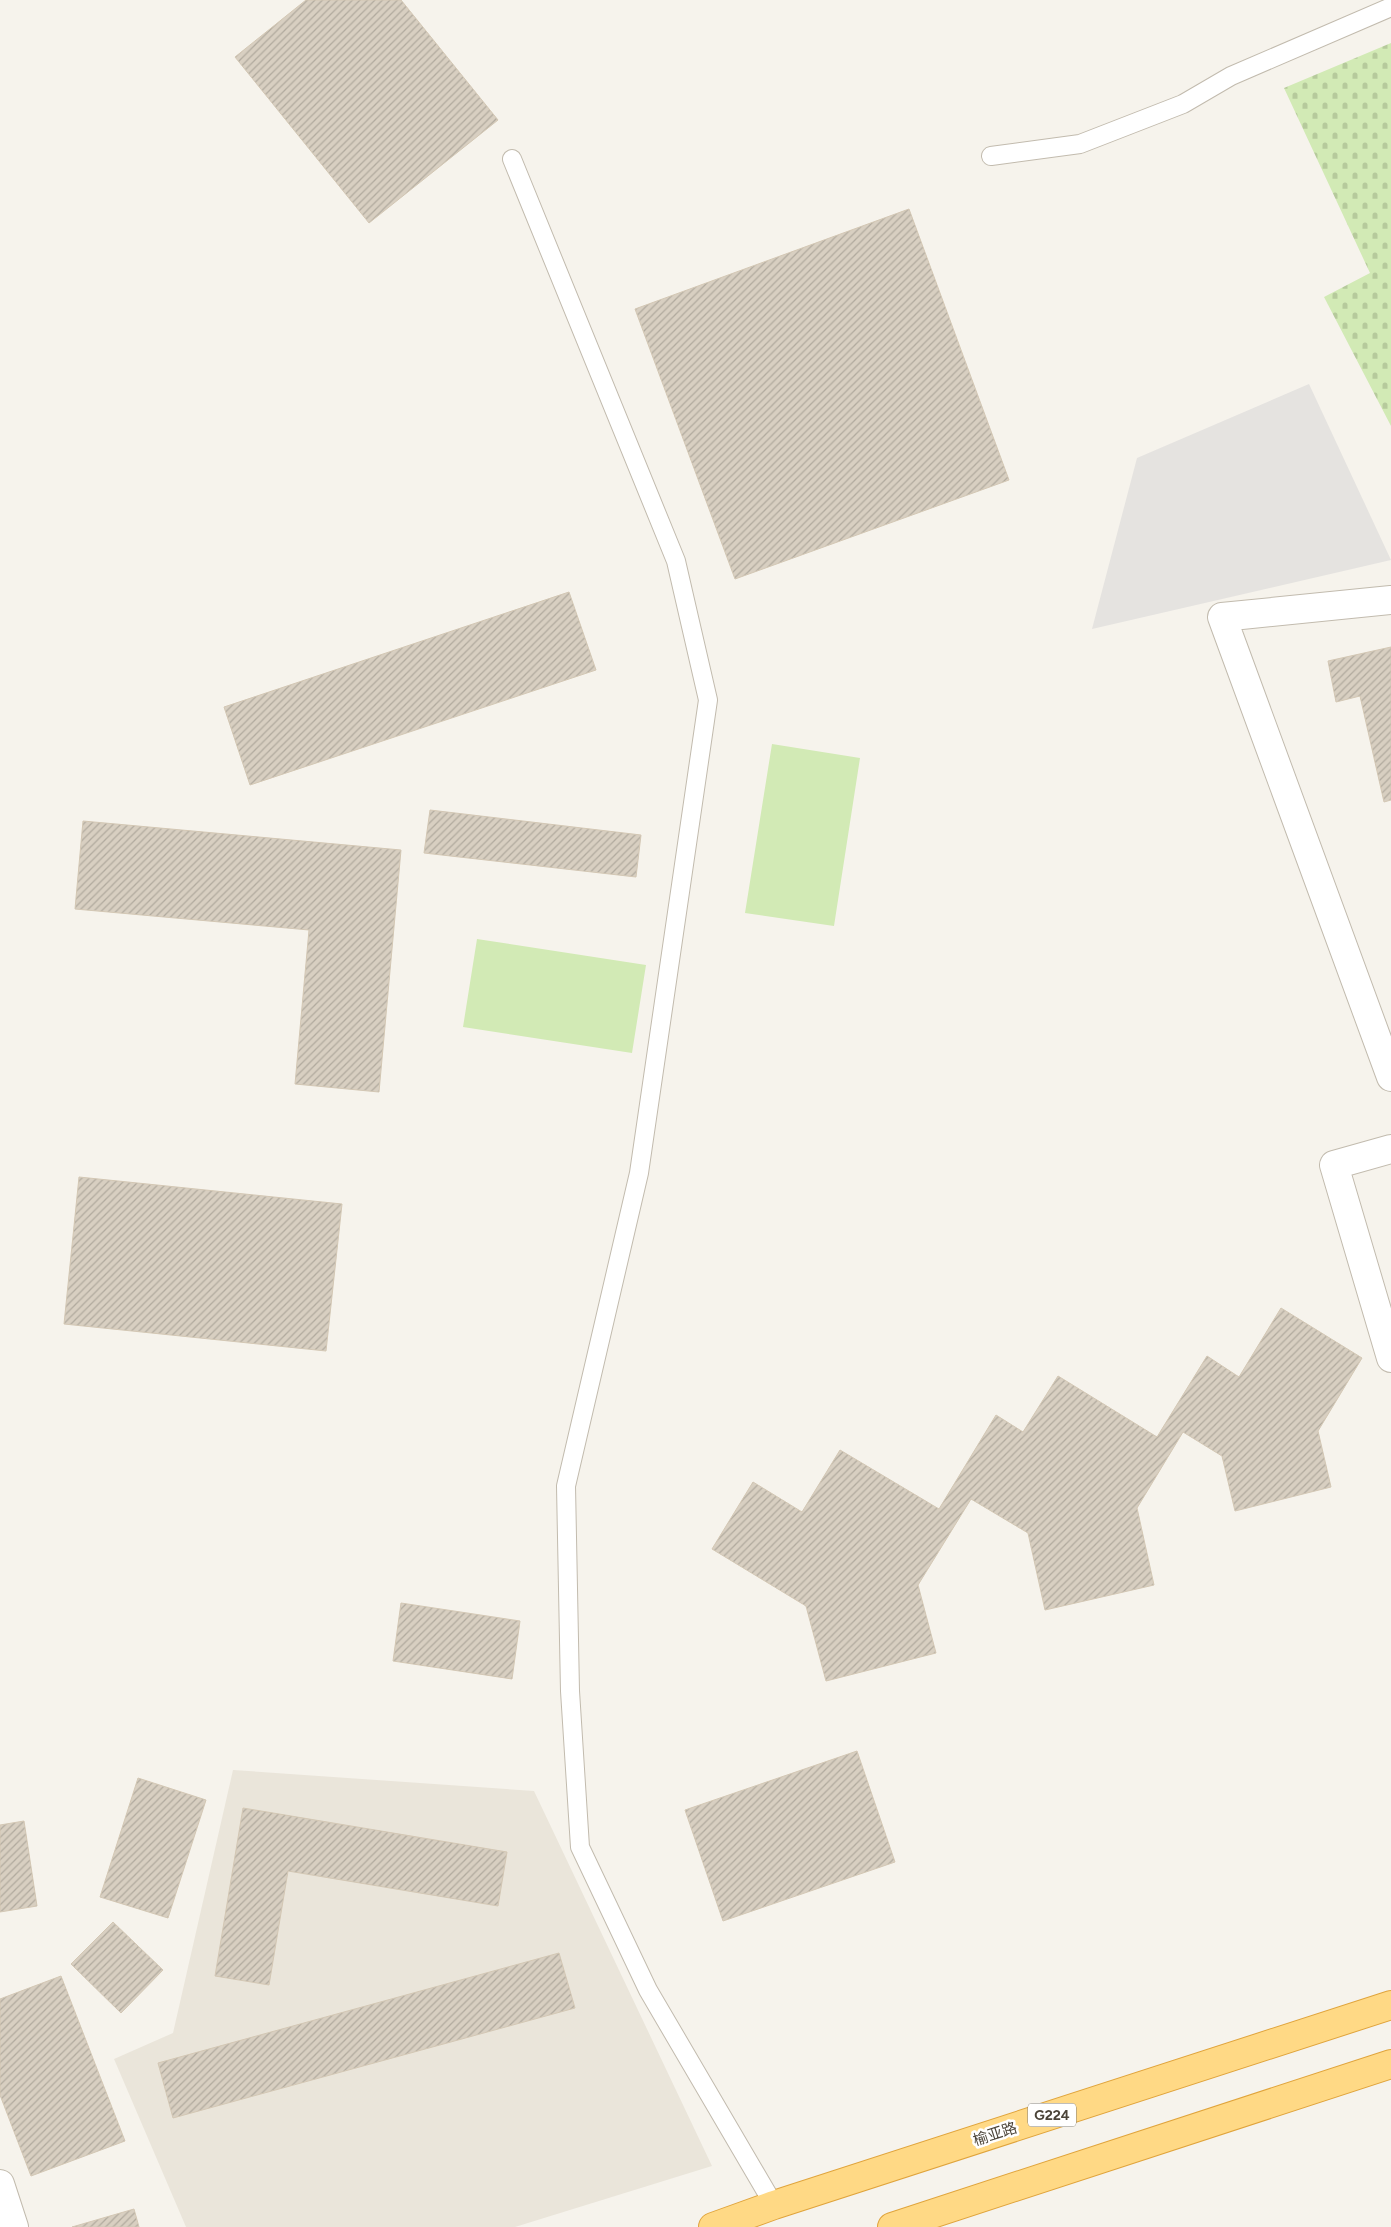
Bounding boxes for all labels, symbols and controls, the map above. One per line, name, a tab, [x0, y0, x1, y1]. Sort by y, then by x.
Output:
road number: G224	[1028, 2104, 1076, 2126]
street label: 榆亚路	[971, 2118, 1019, 2150]

